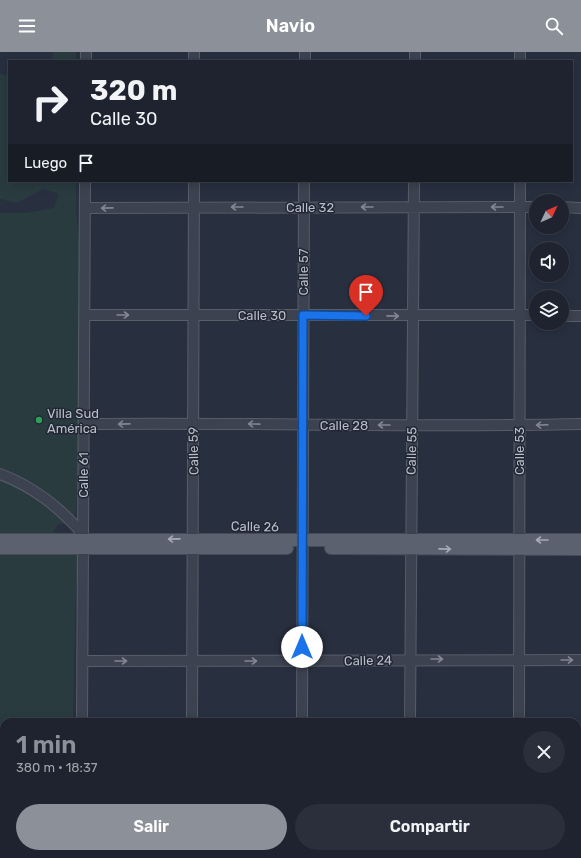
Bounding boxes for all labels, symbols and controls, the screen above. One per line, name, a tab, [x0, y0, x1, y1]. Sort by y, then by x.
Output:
icon: menu	[16, 15, 38, 37]
text: Navio	[266, 15, 315, 37]
icon: search	[543, 15, 565, 37]
text: 320 m	[90, 74, 177, 107]
icon: right	[24, 76, 76, 128]
text: Calle 30	[90, 108, 157, 130]
icon: arrive	[75, 152, 97, 174]
text: Luego	[24, 154, 67, 172]
north arrow	[529, 194, 569, 234]
map controls	[529, 194, 569, 330]
street label: Calle 32	[286, 200, 334, 215]
one-way arrow	[231, 203, 244, 211]
one-way arrow	[361, 203, 374, 211]
one-way arrow	[491, 203, 504, 211]
one-way arrow	[101, 204, 114, 212]
button: sound	[529, 242, 569, 282]
street label: Calle 57	[296, 248, 311, 296]
pin	[349, 275, 383, 316]
icon: arrive	[355, 281, 377, 303]
button: layers	[529, 290, 569, 330]
street label: Calle 30	[238, 308, 286, 323]
one-way arrow	[116, 311, 129, 319]
one-way arrow	[386, 312, 399, 320]
place label: Villa Sud América	[47, 406, 99, 436]
marker: Villa Sud América	[34, 415, 44, 425]
street label: Calle 28	[320, 418, 368, 433]
one-way arrow	[118, 420, 131, 427]
one-way arrow	[248, 420, 261, 428]
one-way arrow	[378, 421, 391, 429]
one-way arrow	[536, 421, 549, 429]
street label: Calle 59	[186, 427, 201, 475]
street label: Calle 55	[404, 427, 419, 475]
street label: Calle 53	[512, 427, 527, 475]
street label: Calle 61	[76, 452, 91, 498]
street label: Calle 26	[231, 519, 279, 534]
one-way arrow	[168, 535, 181, 543]
one-way arrow	[536, 536, 549, 544]
one-way arrow	[438, 545, 451, 553]
position arrow	[281, 626, 323, 668]
street label: Calle 24	[344, 653, 392, 668]
one-way arrow	[430, 656, 443, 663]
one-way arrow	[560, 656, 573, 664]
one-way arrow	[114, 657, 127, 665]
one-way arrow	[244, 657, 257, 665]
text: 1 min	[16, 731, 76, 759]
button: close	[523, 731, 565, 773]
text: 380 m · 18:37	[16, 760, 97, 775]
button: Salir	[16, 804, 287, 850]
button: Compartir	[295, 804, 565, 850]

